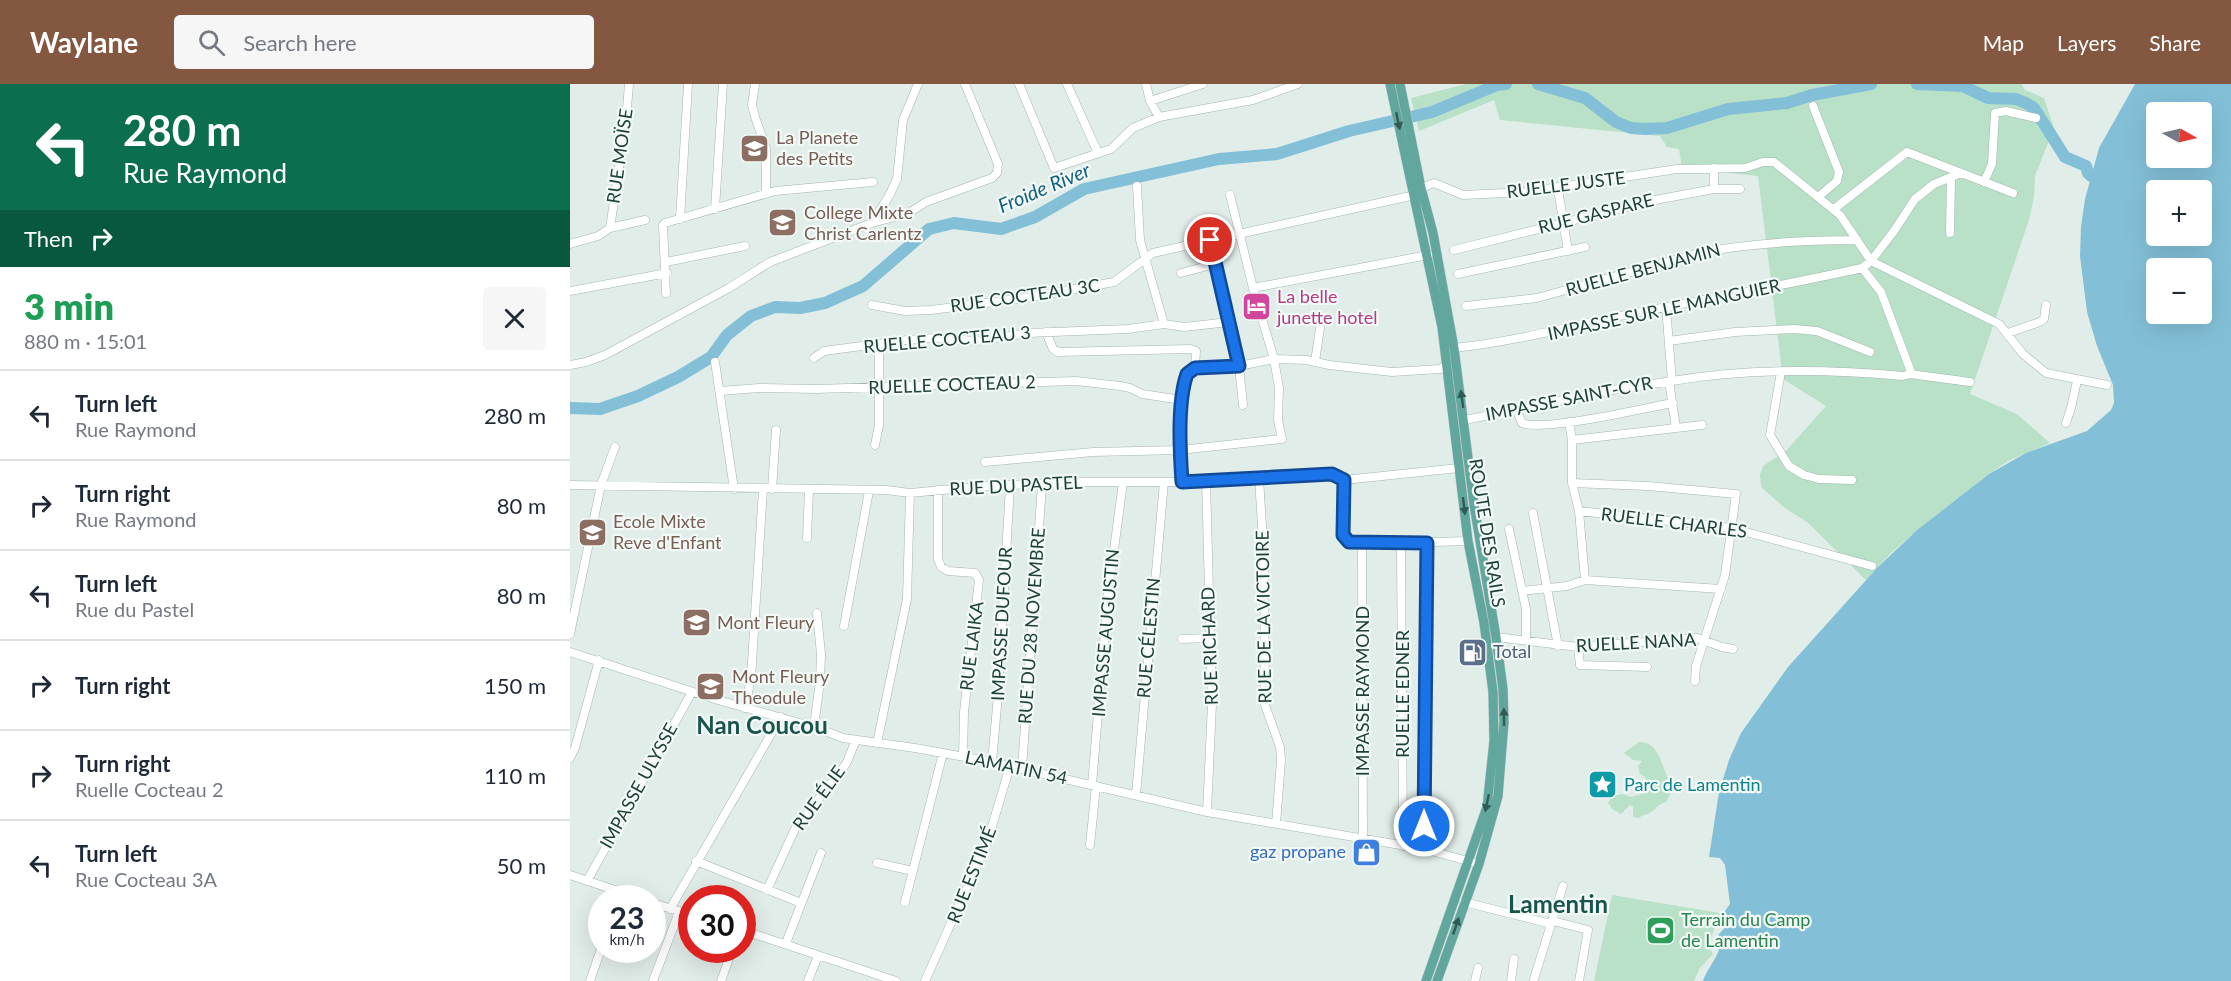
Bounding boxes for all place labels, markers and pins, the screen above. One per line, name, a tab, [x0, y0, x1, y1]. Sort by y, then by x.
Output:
place label: La Planete des Petits	[776, 126, 858, 169]
school or university icon: La Planete des Petits	[739, 132, 771, 164]
place label: College Mixte Christ Carlentz	[804, 201, 922, 244]
school or university icon: College Mixte Christ Carlentz	[767, 207, 799, 239]
pin	[1184, 214, 1235, 265]
place label: La belle junette hotel	[1276, 285, 1377, 328]
hotel icon: La belle junette hotel	[1240, 291, 1272, 323]
place label: Ecole Mixte Reve d'Enfant	[613, 510, 722, 553]
school or university icon: Ecole Mixte Reve d'Enfant	[576, 516, 608, 548]
school or university icon: Mont Fleury	[680, 607, 712, 639]
place label: Mont Fleury	[717, 611, 815, 633]
fuel station icon: Total	[1456, 636, 1488, 668]
place label: Total	[1493, 640, 1531, 662]
place label: Mont Fleury Theodule	[732, 665, 830, 708]
school or university icon: Mont Fleury Theodule	[695, 671, 727, 703]
place icon: Parc de Lamentin	[1587, 769, 1619, 801]
place label: Parc de Lamentin	[1624, 773, 1761, 795]
shop icon: gaz propane	[1351, 836, 1383, 868]
place label: gaz propane	[1250, 840, 1346, 862]
place label: Terrain du Camp de Lamentin	[1681, 908, 1810, 951]
sports icon: Terrain du Camp de Lamentin	[1644, 914, 1676, 946]

